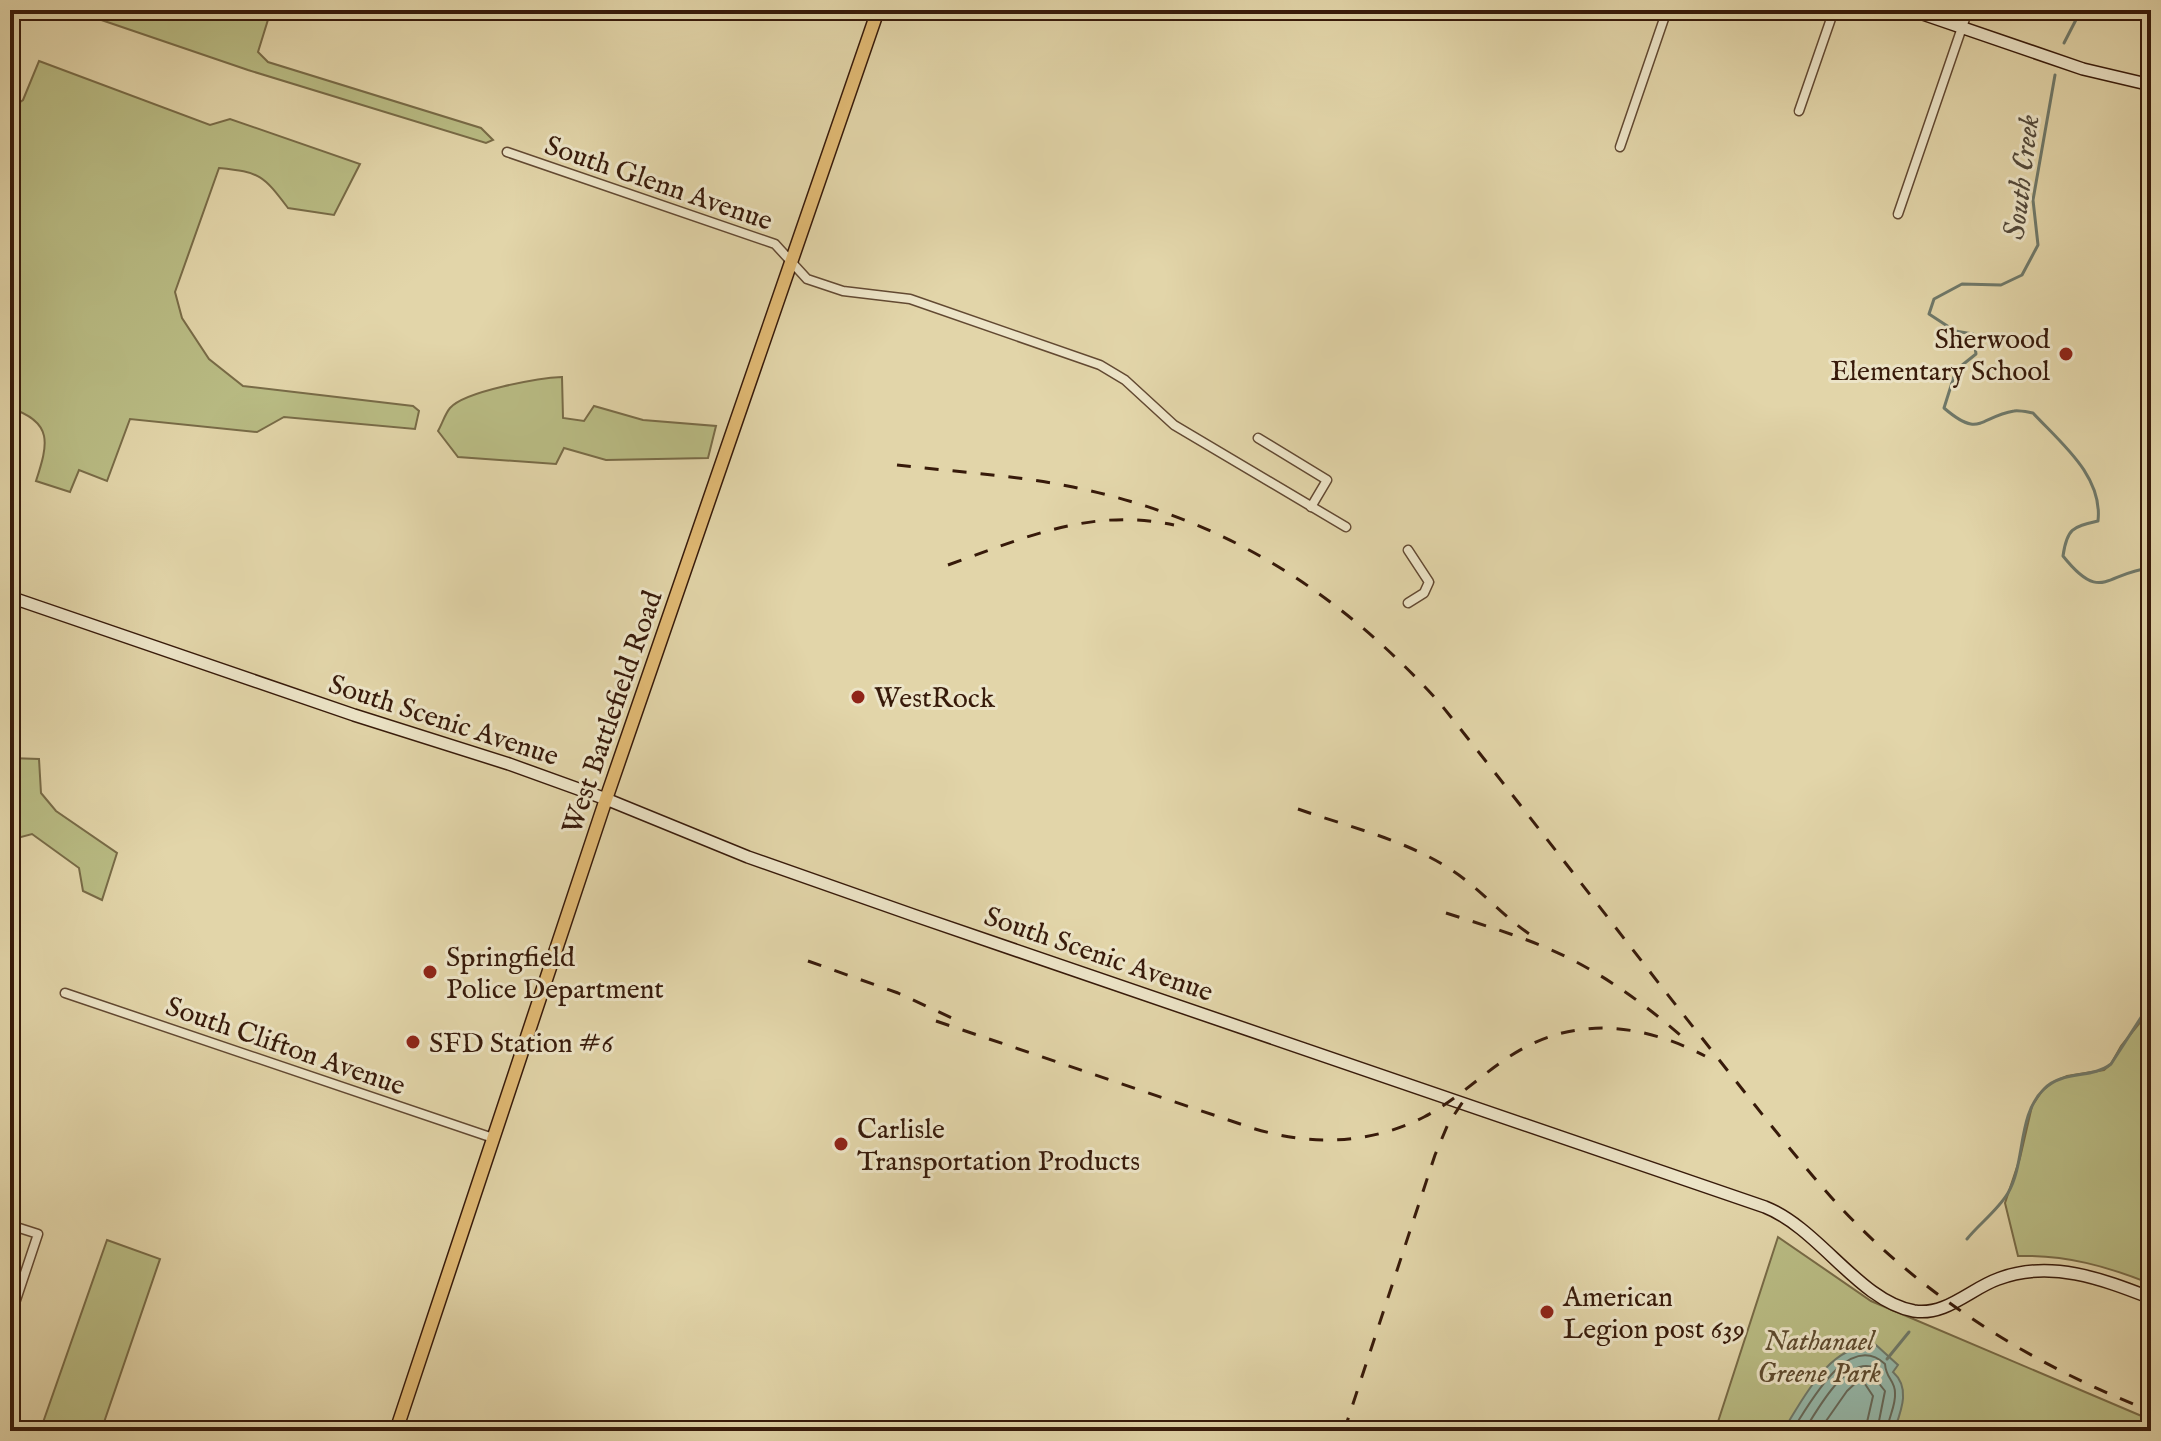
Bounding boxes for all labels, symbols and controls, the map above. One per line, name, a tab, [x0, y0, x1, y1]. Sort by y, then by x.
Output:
water label: South Creek	[1996, 113, 2049, 242]
street label: South Glenn Avenue	[540, 129, 777, 240]
place label: Sherwood Elementary School	[1830, 323, 2050, 390]
marker: Sherwood Elementary School	[2057, 345, 2075, 363]
street label: West Battlefield Road	[555, 587, 671, 839]
street label: South Scenic Avenue	[324, 668, 563, 775]
place label: WestRock	[874, 682, 996, 717]
marker: WestRock	[849, 688, 867, 706]
street label: South Scenic Avenue	[979, 900, 1217, 1011]
place label: Springfield Police Department	[446, 941, 664, 1008]
marker: Springfield Police Department	[421, 963, 439, 981]
street label: South Clifton Avenue	[161, 990, 410, 1105]
place label: SFD Station #6	[429, 1027, 614, 1062]
marker: SFD Station #6	[404, 1033, 422, 1051]
place label: Carlisle Transportation Products	[857, 1113, 1140, 1180]
marker: Carlisle Transportation Products	[832, 1135, 850, 1153]
place label: American Legion post 639	[1562, 1281, 1745, 1348]
marker: American Legion post 639	[1538, 1303, 1556, 1321]
park label: Nathanael Greene Park	[1757, 1325, 1881, 1392]

